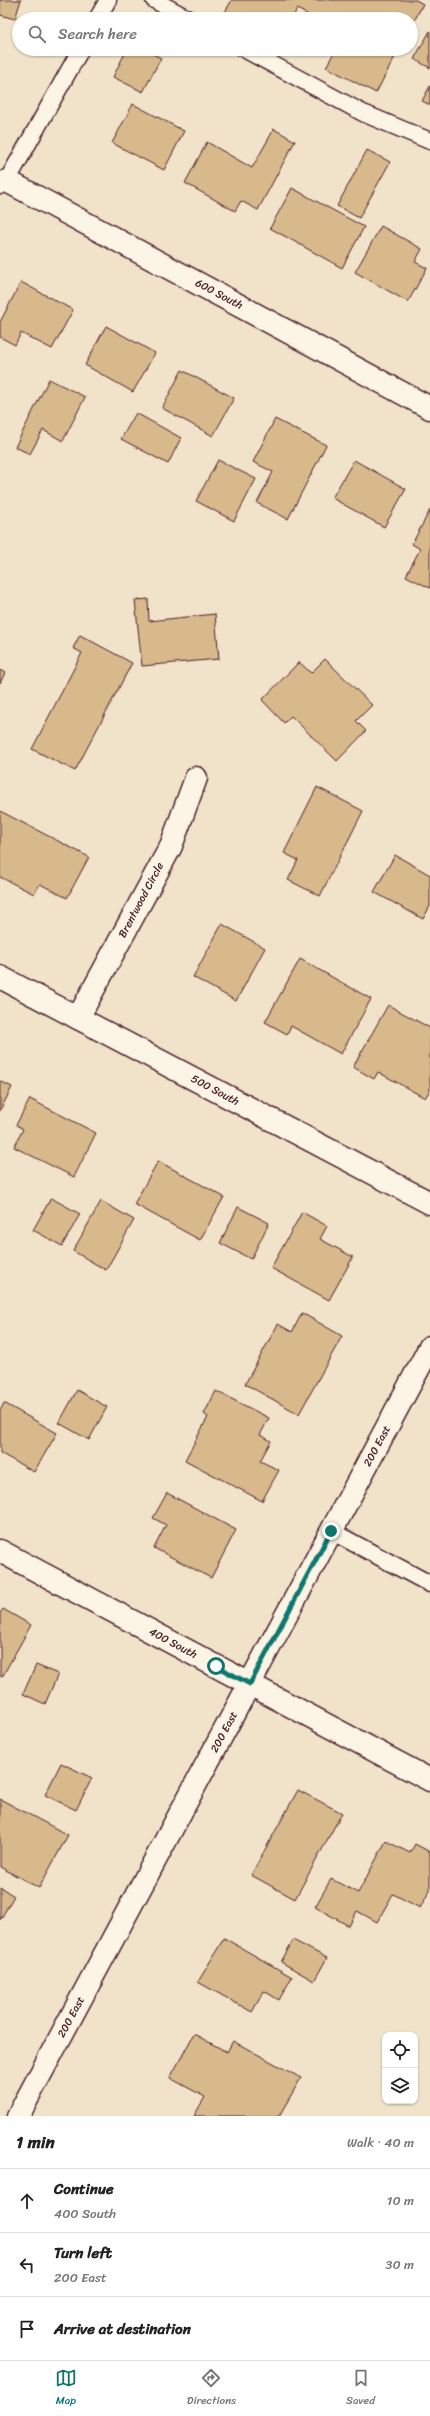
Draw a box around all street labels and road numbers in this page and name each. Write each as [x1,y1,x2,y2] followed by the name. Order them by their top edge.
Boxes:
[192,273,247,315] street label: 600 South
[113,858,169,941] street label: Brentwood Circle
[187,1069,243,1111] street label: 500 South
[358,1422,396,1470] street label: 200 East
[145,1622,201,1664] street label: 400 South
[205,1708,243,1756] street label: 200 East
[52,1993,90,2041] street label: 200 East

